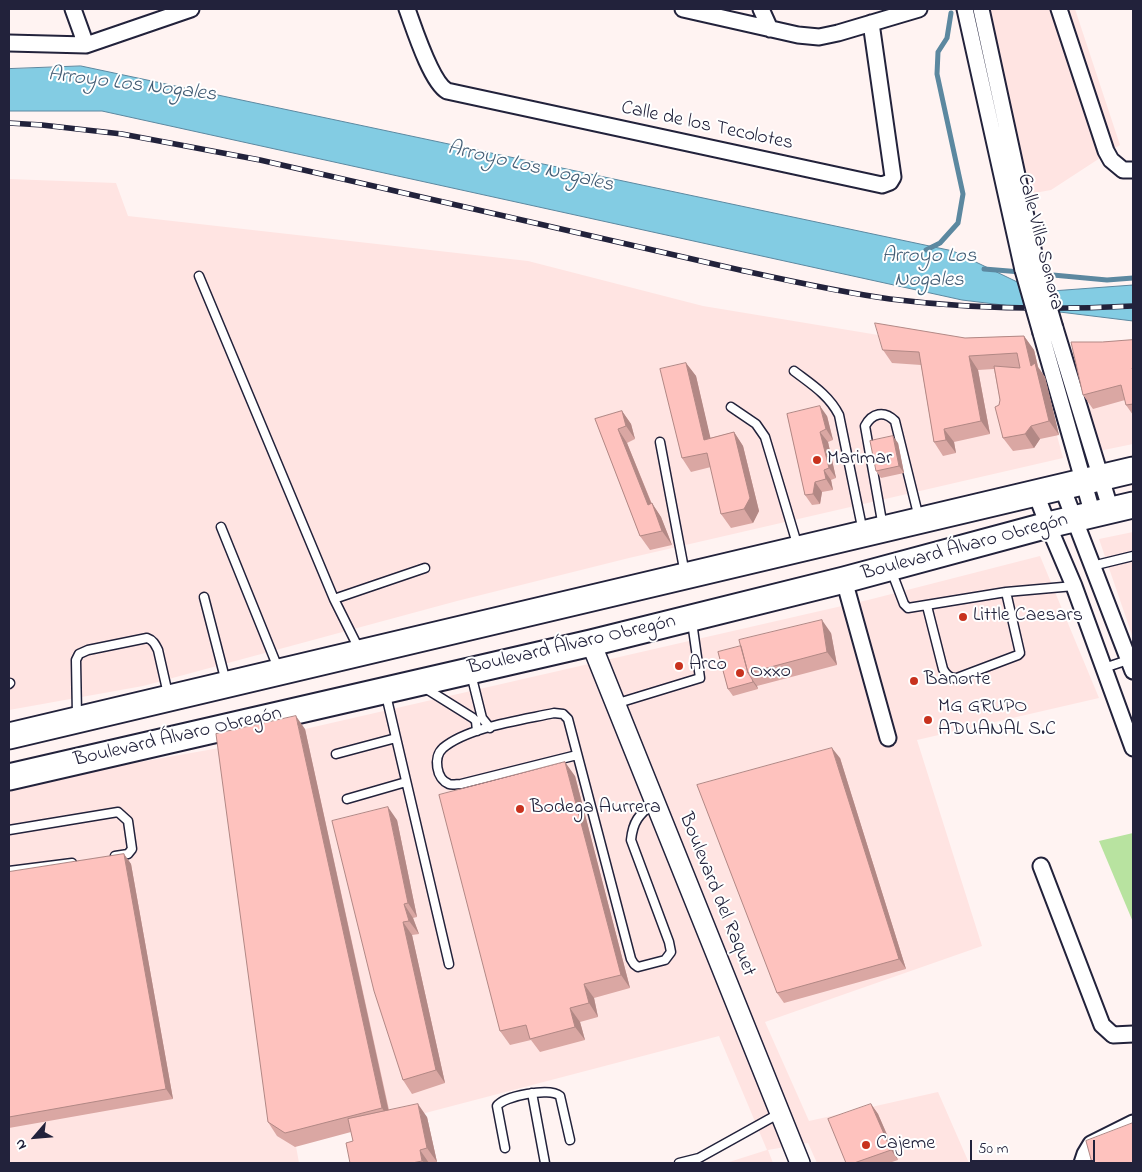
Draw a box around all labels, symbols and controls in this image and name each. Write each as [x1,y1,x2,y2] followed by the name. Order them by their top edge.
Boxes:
[46,63,218,109] water label: Arroyo Los Nogales
[619,97,795,157] street label: Calle de los Tecolotes
[445,137,615,199] water label: Arroyo Los Nogales
[1010,171,1068,313] street label: Calle Villa Sonora
[882,245,976,295] water label: Arroyo Los Nogales
[827,448,892,472] place label: Marimar
[811,454,823,466] marker: Marimar
[859,509,1071,587] street label: Boulevard Álvaro Obregón
[973,605,1083,629] place label: Little Caesars
[466,610,678,682] street label: Boulevard Álvaro Obregón
[957,611,969,623] marker: Little Caesars
[689,654,727,678] place label: Arco
[673,660,685,672] marker: Arco
[750,661,791,685] place label: Oxxo
[734,667,746,679] marker: Oxxo
[924,669,990,693] place label: Banorte
[908,675,920,687] marker: Banorte
[938,696,1056,743] place label: MG GRUPO ADUANAL S.C
[72,702,284,774] street label: Boulevard Álvaro Obregón
[922,714,934,726] marker: MG GRUPO ADUANAL S.C
[530,797,661,821] place label: Bodega Aurrera
[514,803,526,815] marker: Bodega Aurrera
[672,810,760,980] street label: Boulevard del Raquet
[10,1112,60,1162] north arrow
[972,1130,1097,1162] scale bar
[876,1133,935,1157] place label: Cajeme
[10,1135,33,1153] text: N
[978,1138,1008,1160] text: 50 m
[860,1139,872,1151] marker: Cajeme

